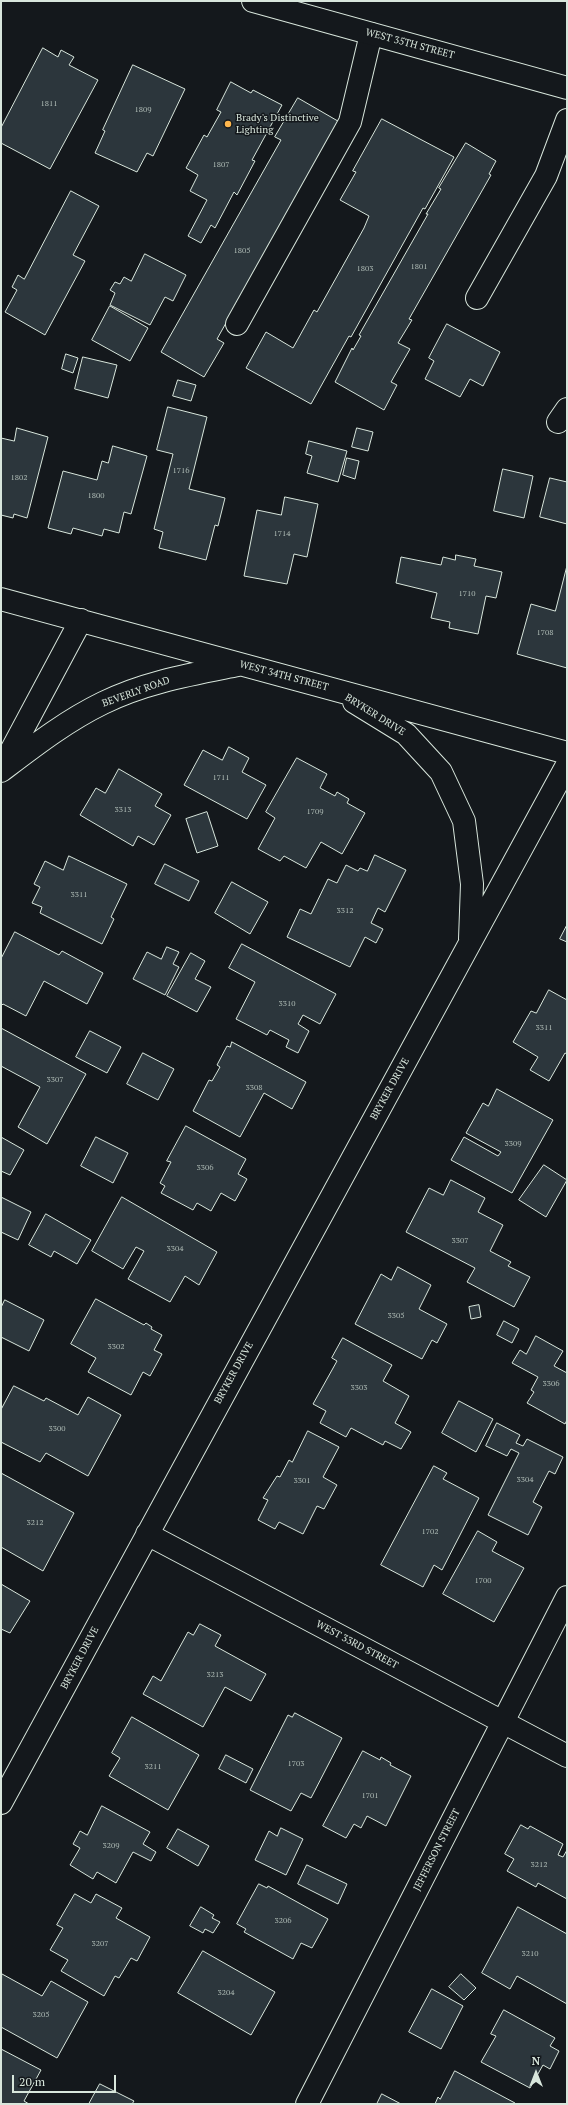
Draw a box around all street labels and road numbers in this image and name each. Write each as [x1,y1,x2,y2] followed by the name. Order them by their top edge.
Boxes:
[364,26,456,62] street label: WEST 35TH STREET
[238,658,330,694] street label: WEST 34TH STREET
[100,674,172,710] street label: BEVERLY ROAD
[343,692,407,738] street label: BRYKER DRIVE
[368,1056,412,1122] street label: BRYKER DRIVE
[212,1340,256,1406] street label: BRYKER DRIVE
[314,1618,400,1672] street label: WEST 33RD STREET
[58,1625,102,1691] street label: BRYKER DRIVE
[411,1807,463,1893] street label: JEFFERSON STREET

